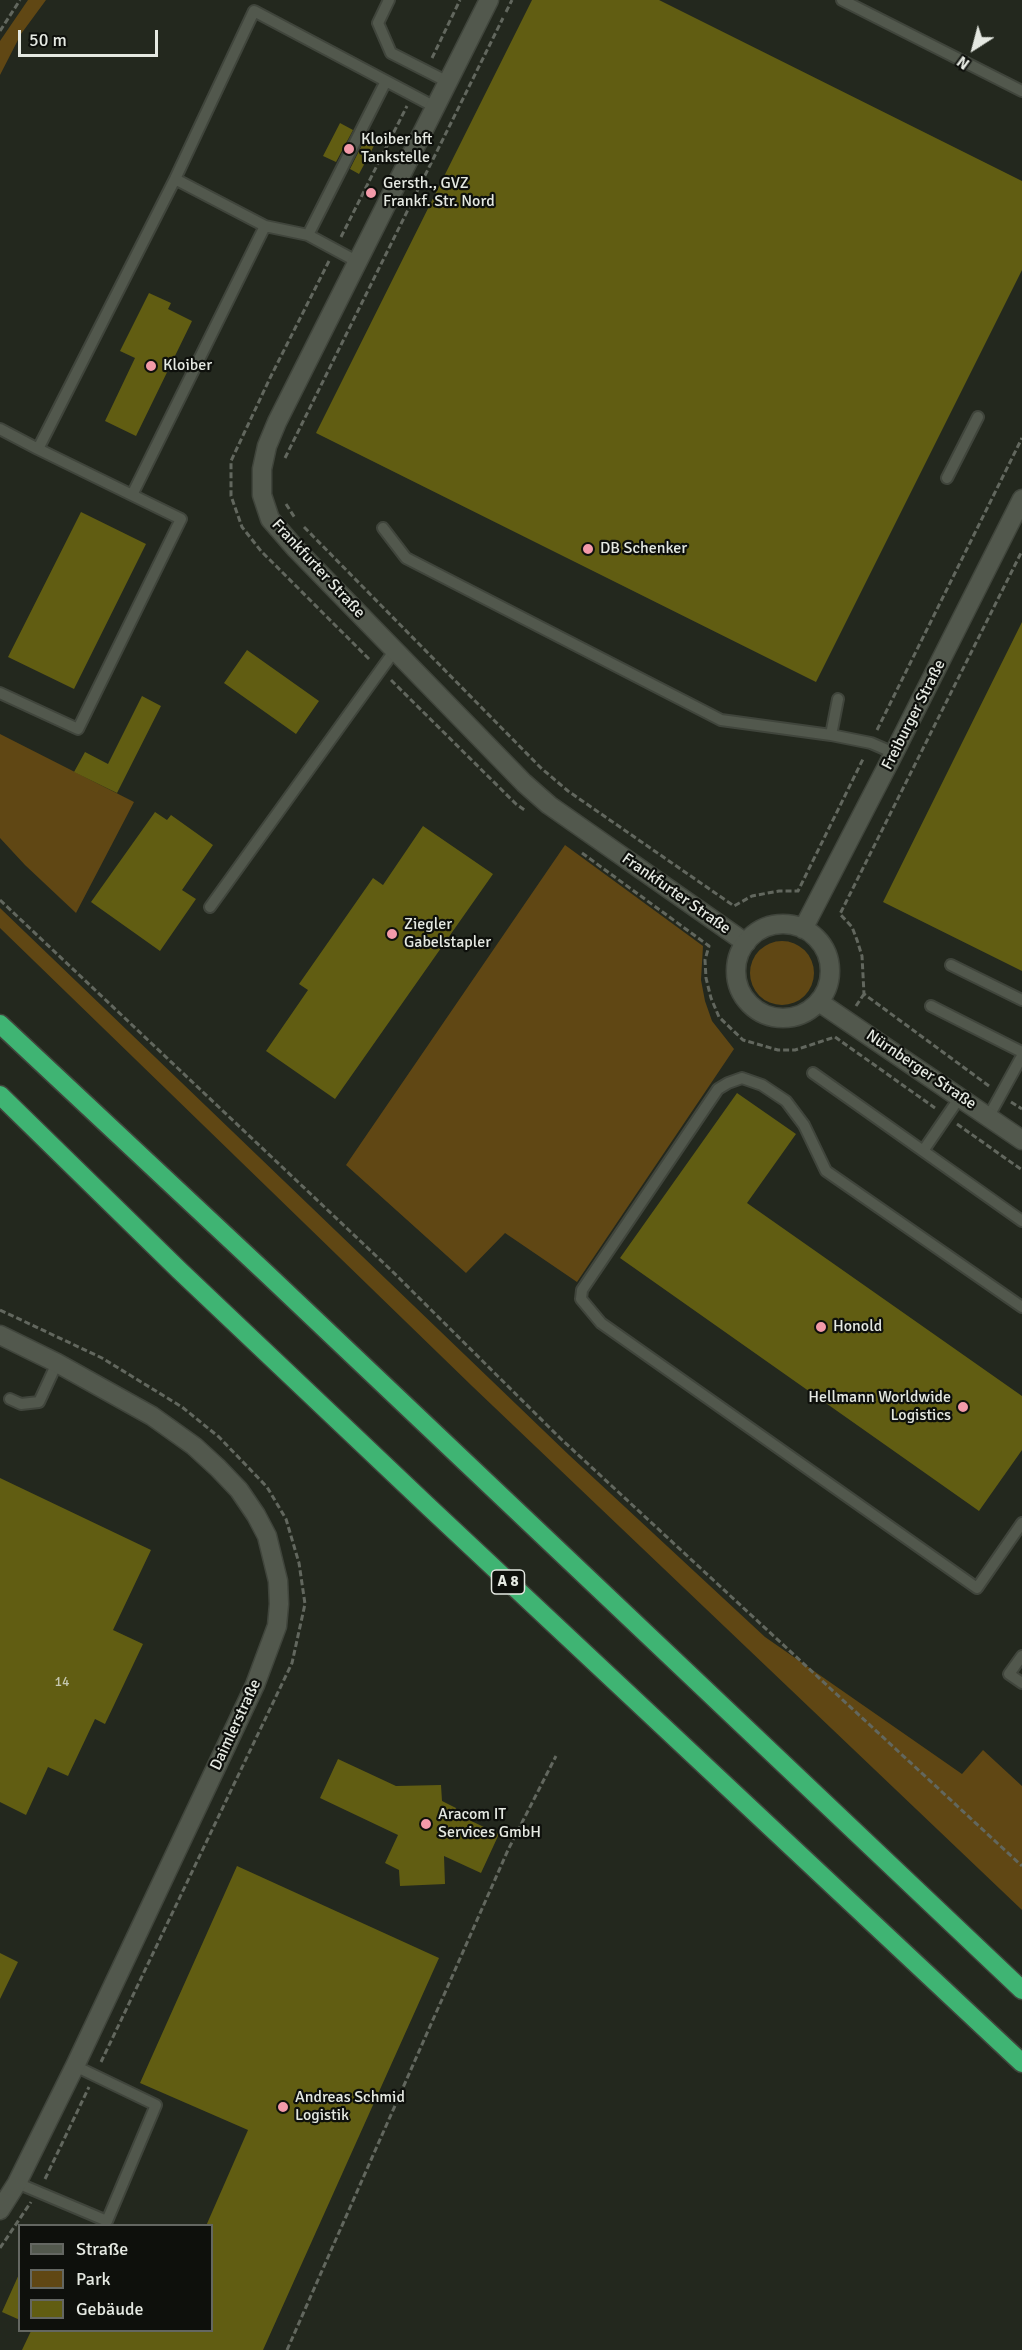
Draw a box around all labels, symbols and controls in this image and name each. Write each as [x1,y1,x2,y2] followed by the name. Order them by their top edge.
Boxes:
[21,18,160,56] scale bar
[944,18,1004,78] north arrow
[29,29,67,51] text: 50 m
[953,51,974,74] text: N
[361,130,432,168] place label: Kloiber bft Tankstelle
[342,142,356,156] marker: Kloiber bft Tankstelle
[383,174,495,212] place label: Gersth., GVZ Frankf. Str. Nord
[364,186,378,200] marker: Gersth., GVZ Frankf. Str. Nord
[163,356,212,376] place label: Kloiber
[144,359,158,373] marker: Kloiber
[267,516,369,622] street label: Frankfurter Straße
[600,539,687,559] place label: DB Schenker
[581,542,595,556] marker: DB Schenker
[878,657,950,773] street label: Freiburger Straße
[618,849,734,939] street label: Frankfurter Straße
[404,915,491,953] place label: Ziegler Gabelstapler
[385,927,399,941] marker: Ziegler Gabelstapler
[862,1026,980,1114] street label: Nürnberger Straße
[833,1317,882,1337] place label: Honold
[814,1320,828,1334] marker: Honold
[808,1388,951,1426] place label: Hellmann Worldwide Logistics
[956,1400,970,1414] marker: Hellmann Worldwide Logistics
[492,1570,524,1594] road number: A 8
[54,1674,70,1690] house number: 14
[207,1676,265,1774] street label: Daimlerstraße
[438,1805,541,1843] place label: Aracom IT Services GmbH
[419,1817,433,1831] marker: Aracom IT Services GmbH
[295,2088,405,2126] place label: Andreas Schmid Logistik
[276,2100,290,2114] marker: Andreas Schmid Logistik
[18,2224,213,2332] legend
[76,2238,128,2260] text: Straße
[76,2268,111,2290] text: Park
[76,2298,144,2320] text: Gebäude

